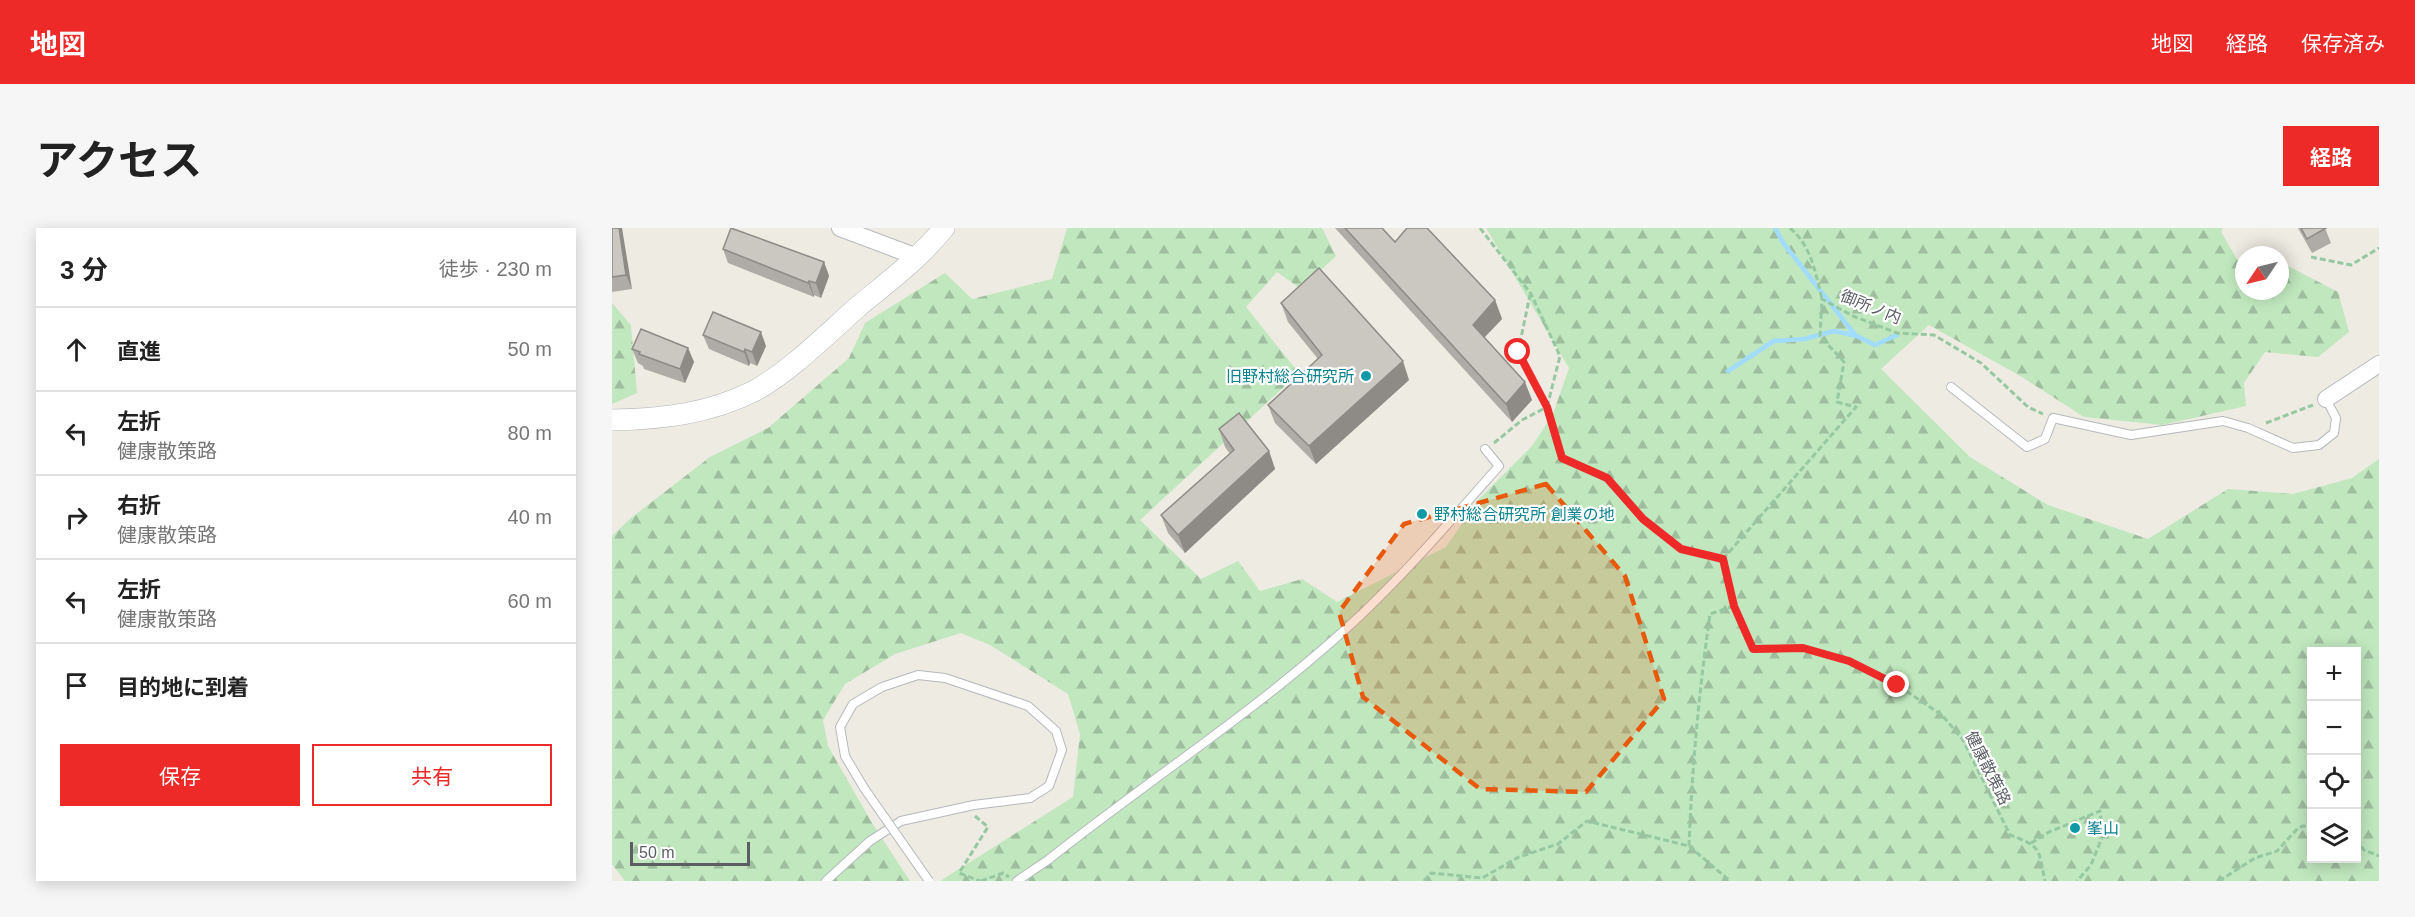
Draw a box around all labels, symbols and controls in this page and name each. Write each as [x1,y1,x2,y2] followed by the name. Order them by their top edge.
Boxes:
[30,29,86,60] text: 地図
[2151,32,2193,55] text: 地図
[2226,32,2268,55] text: 経路
[2301,32,2385,55] text: 保存済み
[2283,126,2379,186] button: 経路
[36,137,202,184] text: アクセス
[2235,246,2289,300] north arrow
[60,255,108,285] text: 3 分
[439,258,552,280] text: 徒歩 · 230 m
[1838,287,1904,327] street label: 御所ノ内
[60,333,93,366] icon: ahead
[508,338,552,360] text: 50 m
[1504,338,1530,364] route start
[117,339,161,364] text: 直進
[1226,368,1354,385] place label: 旧野村総合研究所
[1359,369,1373,383] marker: 旧野村総合研究所
[117,409,161,434] text: 左折
[60,417,93,450] icon: left
[508,422,552,444] text: 80 m
[117,440,217,462] text: 健康散策路
[117,493,161,518] text: 右折
[60,501,93,534] icon: right
[508,506,552,528] text: 40 m
[1434,506,1614,523] place label: 野村総合研究所 創業の地
[1415,507,1429,521] marker: 野村総合研究所 創業の地
[117,524,217,546] text: 健康散策路
[117,577,161,602] text: 左折
[60,585,93,618] icon: left
[508,590,552,612] text: 60 m
[117,608,217,630] text: 健康散策路
[2307,647,2361,863] map controls
[2307,647,2361,701] button: +
[60,669,93,702] icon: arrive
[1883,671,1909,697] route end
[117,675,249,700] text: 目的地に到着
[2307,701,2361,755] button: −
[1962,728,2014,808] street label: 健康散策路
[60,744,300,806] button: 保存
[312,744,552,806] button: 共有
[2307,755,2361,809] button: locate
[2307,809,2361,863] button: layers
[2087,820,2119,837] place label: 峯山
[2068,821,2082,835] marker: 峯山
[630,839,750,866] scale bar
[639,844,675,861] text: 50 m

